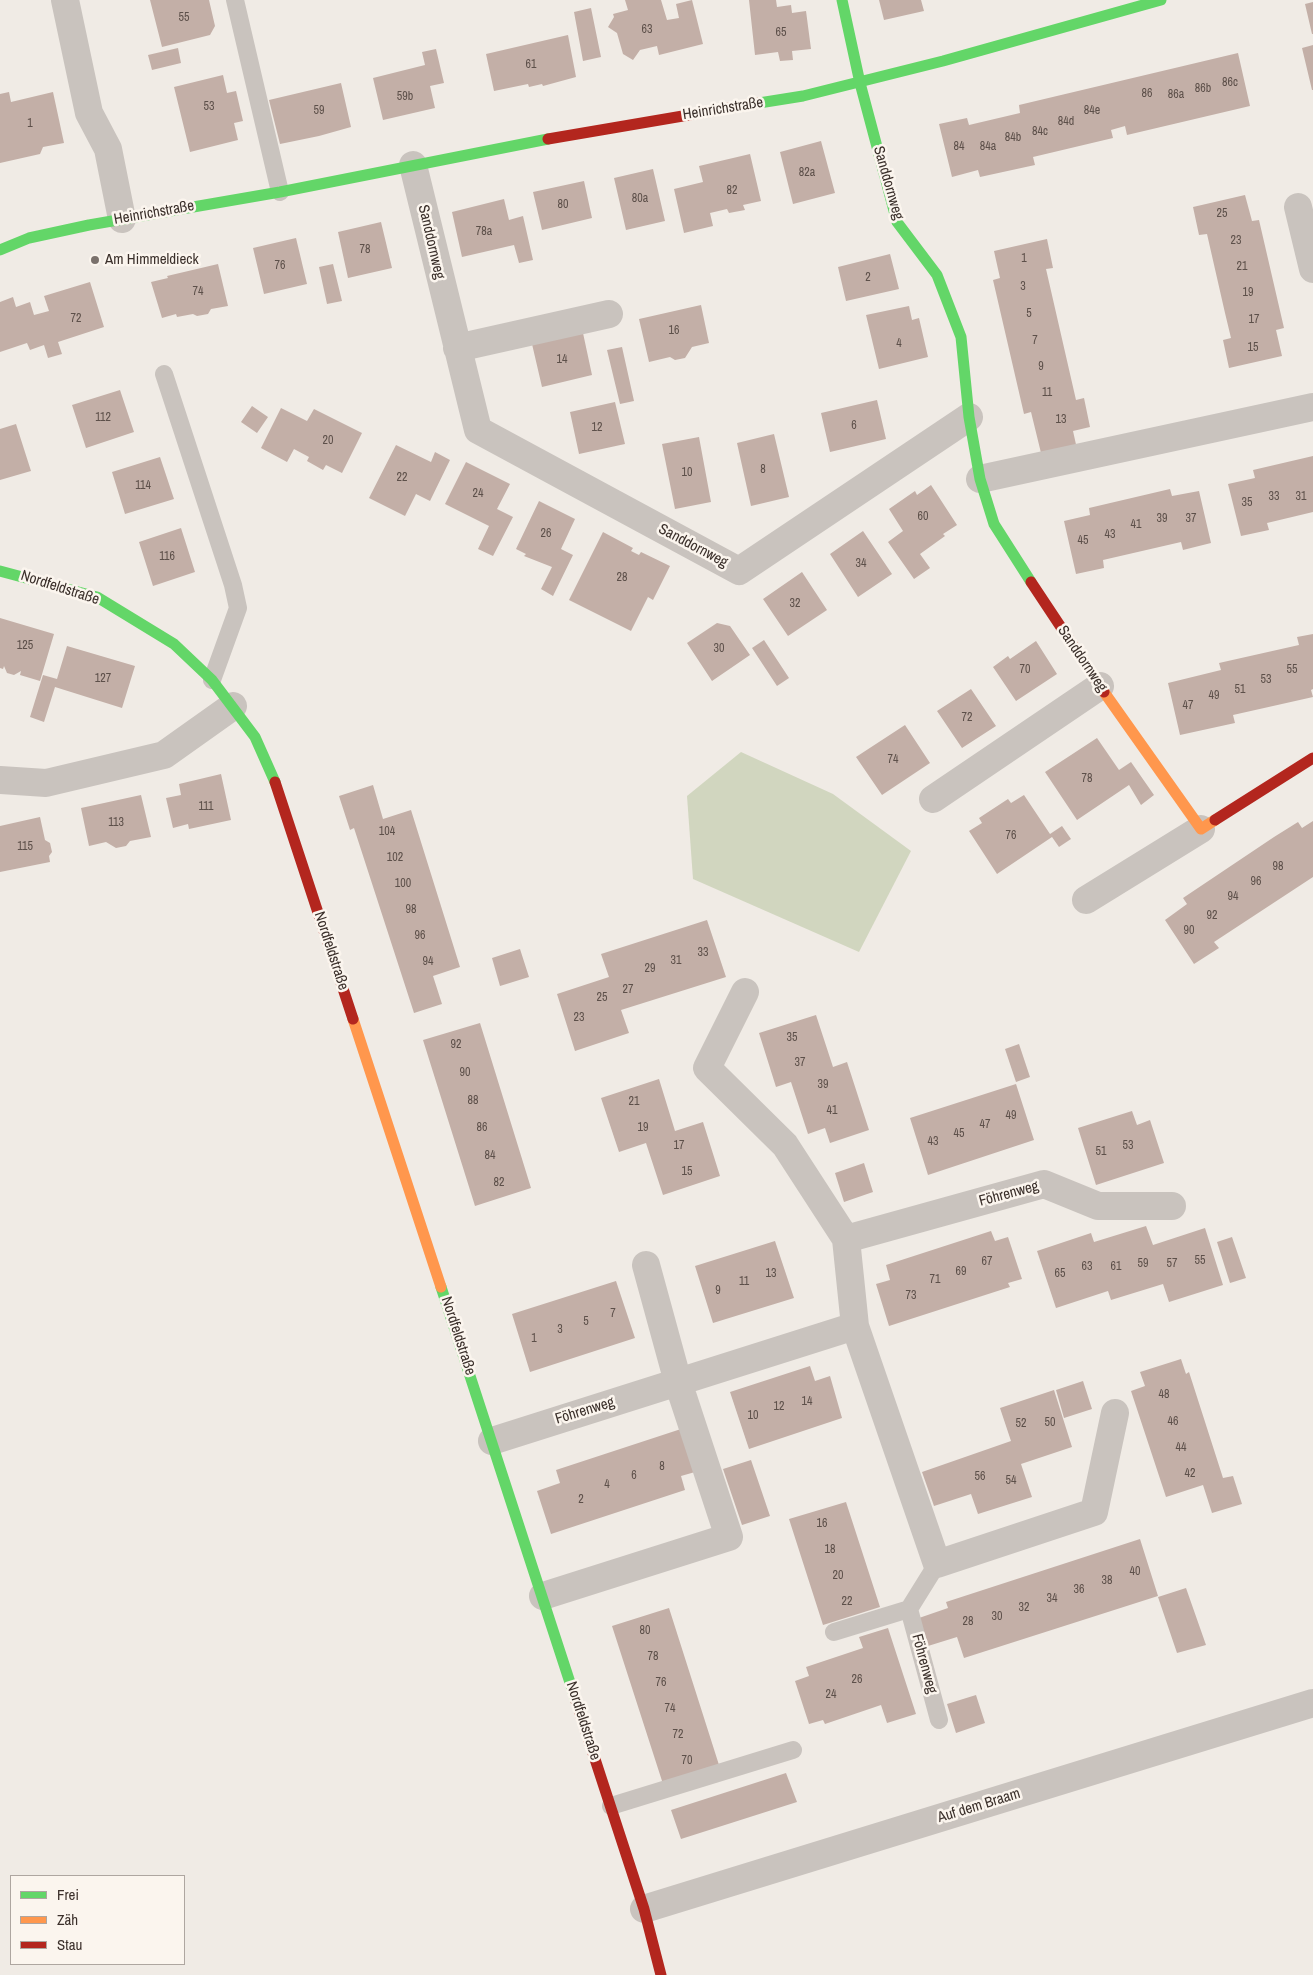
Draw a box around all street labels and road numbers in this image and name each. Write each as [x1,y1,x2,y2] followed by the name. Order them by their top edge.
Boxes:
[681,94,765,124] street label: Heinrichstraße
[869,144,907,222] street label: Sanddornweg
[112,197,196,229] street label: Heinrichstraße
[414,203,448,281] street label: Sanddornweg
[655,520,731,572] street label: Sanddornweg
[19,567,101,609] street label: Nordfeldstraße
[1053,623,1111,695] street label: Sanddornweg
[310,910,352,992] street label: Nordfeldstraße
[977,1177,1041,1211] street label: Föhrenweg
[437,1295,479,1377] street label: Nordfeldstraße
[553,1393,617,1429] street label: Föhrenweg
[907,1632,941,1696] street label: Föhrenweg
[562,1680,604,1762] street label: Nordfeldstraße
[936,1785,1022,1827] street label: Auf dem Braam

